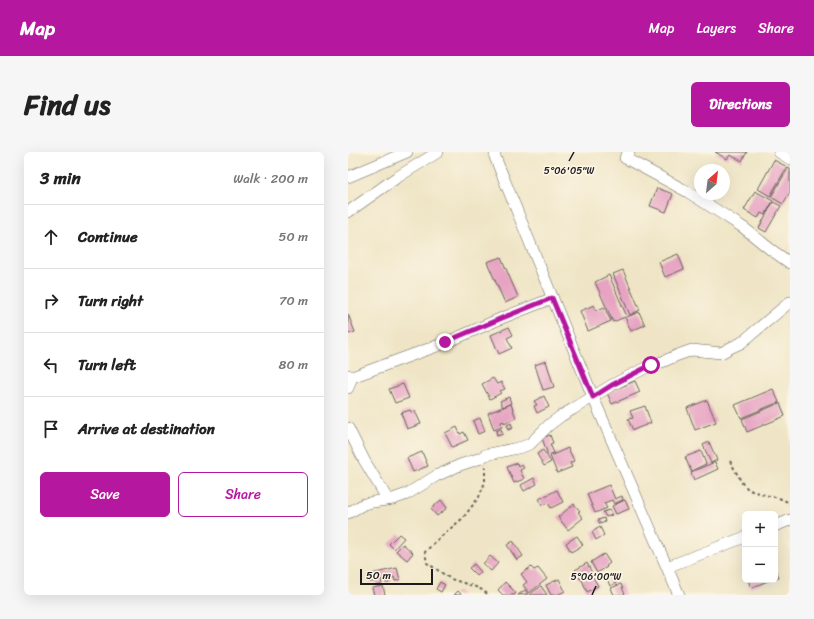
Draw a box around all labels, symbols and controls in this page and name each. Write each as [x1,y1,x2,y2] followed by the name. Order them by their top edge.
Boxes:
[20,12,55,45] text: Map
[649,16,674,41] text: Map
[696,16,736,41] text: Layers
[758,16,794,41] text: Share
[24,80,111,129] text: Find us
[691,82,790,127] button: Directions
[544,162,594,180] text: 5°06'05"W
[40,163,81,193] text: 3 min
[694,164,730,200] north arrow
[233,167,308,190] text: Walk · 200 m
[78,224,138,250] text: Continue
[278,225,308,248] text: 50 m
[40,226,62,248] icon: ahead
[78,288,143,314] text: Turn right
[279,289,308,312] text: 70 m
[40,290,62,312] icon: right
[436,333,454,351] route end
[78,352,136,378] text: Turn left
[279,353,308,376] text: 80 m
[40,354,62,376] icon: left
[642,356,660,374] route start
[78,416,215,442] text: Arrive at destination
[40,418,62,440] icon: arrive
[40,472,170,517] button: Save
[178,472,308,517] button: Share
[742,511,778,583] map controls
[742,511,778,547] button: +
[742,547,778,583] button: −
[366,566,391,585] text: 50 m
[360,567,433,586] scale bar
[571,568,622,586] text: 5°06'00"W

